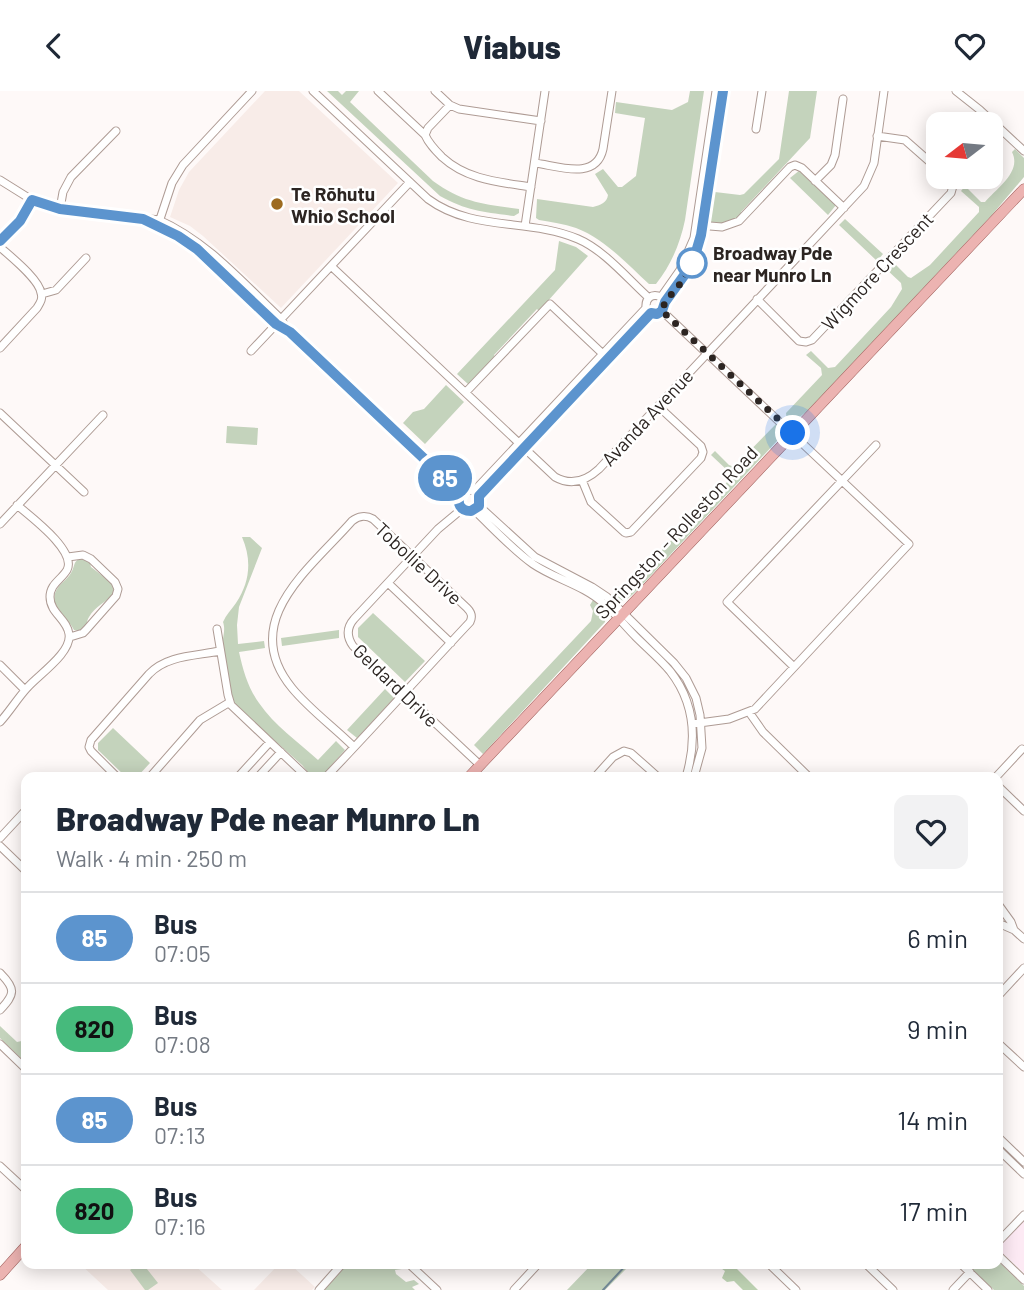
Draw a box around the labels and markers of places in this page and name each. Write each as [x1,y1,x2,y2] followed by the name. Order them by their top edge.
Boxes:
[291,182,395,227] place label: Te Rōhutu Whio School
[269,196,285,212] marker: Te Rōhutu Whio School
[713,241,833,286] place label: Broadway Pde near Munro Ln
[677,248,707,278] marker: Broadway Pde near Munro Ln

